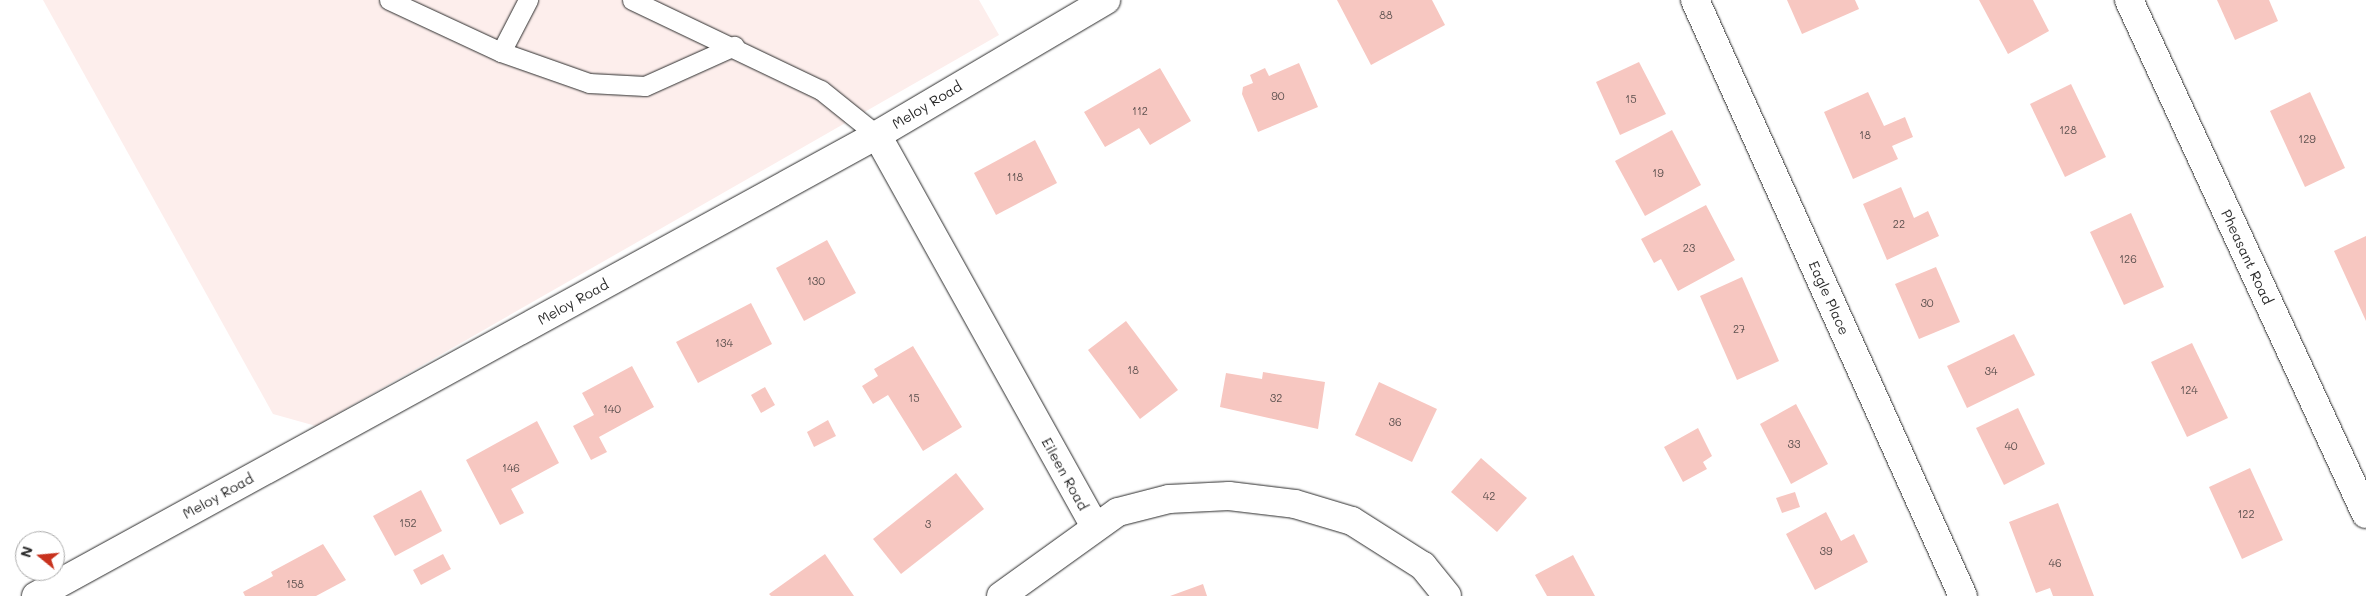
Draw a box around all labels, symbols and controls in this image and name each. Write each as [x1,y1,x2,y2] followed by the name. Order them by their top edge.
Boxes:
[1379,8,1393,22] house number: 88
[889,78,965,132] street label: Meloy Road
[1271,89,1285,103] house number: 90
[1625,92,1637,106] house number: 15
[1132,104,1148,118] house number: 112
[2059,123,2077,137] house number: 128
[1859,128,1871,142] house number: 18
[2298,132,2316,146] house number: 129
[1652,166,1664,180] house number: 19
[1007,170,1023,184] house number: 118
[2218,207,2276,307] street label: Pheasant Road
[1893,217,1905,231] house number: 22
[1683,241,1695,255] house number: 23
[2119,252,2137,266] house number: 126
[1805,258,1853,338] street label: Eagle Place
[807,274,825,288] house number: 130
[535,276,611,328] street label: Meloy Road
[1920,296,1934,310] house number: 30
[1733,322,1745,336] house number: 27
[715,336,733,350] house number: 134
[1127,363,1139,377] house number: 18
[1985,364,1997,378] house number: 34
[2180,383,2198,397] house number: 124
[908,391,920,405] house number: 15
[1270,391,1282,405] house number: 32
[603,402,621,416] house number: 140
[1388,415,1402,429] house number: 36
[1038,435,1092,513] street label: Eileen Road
[1788,437,1800,451] house number: 33
[2004,439,2018,453] house number: 40
[502,461,520,475] house number: 146
[180,470,256,522] street label: Meloy Road
[1483,489,1495,503] house number: 42
[2237,507,2255,521] house number: 122
[399,516,417,530] house number: 152
[925,517,931,531] house number: 3
[15,531,65,581] north arrow
[15,544,37,560] text: N
[1820,544,1832,558] house number: 39
[2048,556,2062,570] house number: 46
[286,577,304,591] house number: 158

